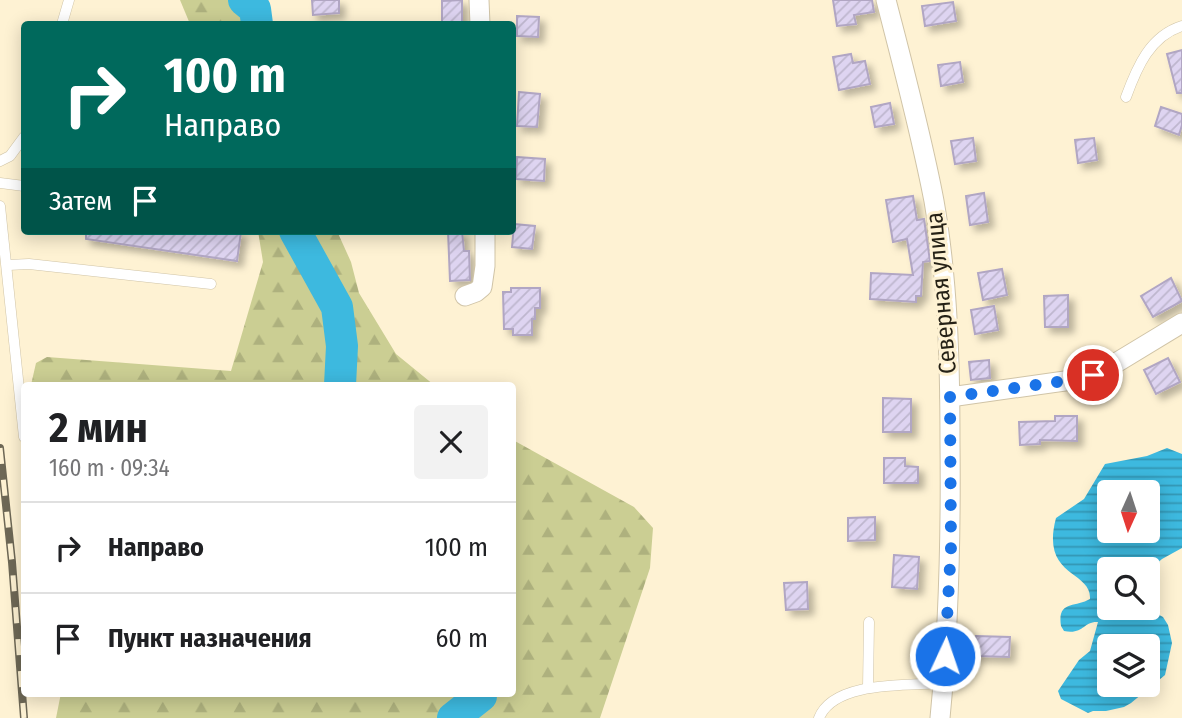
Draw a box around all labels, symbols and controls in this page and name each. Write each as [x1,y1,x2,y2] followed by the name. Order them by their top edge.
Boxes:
[164,46,286,105] text: 100 m
[49,49,140,140] icon: right
[164,106,281,144] text: Направо
[126,182,164,220] icon: arrive
[49,186,112,217] text: Затем
[920,211,962,375] street label: Северная улица
[1063,345,1123,405] pin
[1074,356,1112,394] icon: arrive
[49,403,148,453] text: 2 мин
[414,405,488,479] button: close
[49,454,170,482] text: 160 m · 09:34
[1097,480,1160,542] north arrow
[1097,480,1160,697] map controls
[49,529,87,567] icon: right
[108,532,204,563] text: Направо
[425,532,488,563] text: 100 m
[1097,557,1160,620] button: search
[908,619,982,693] position arrow
[49,620,87,658] icon: arrive
[108,623,312,654] text: Пункт назначения
[435,623,488,654] text: 60 m
[1097,634,1160,697] button: layers

